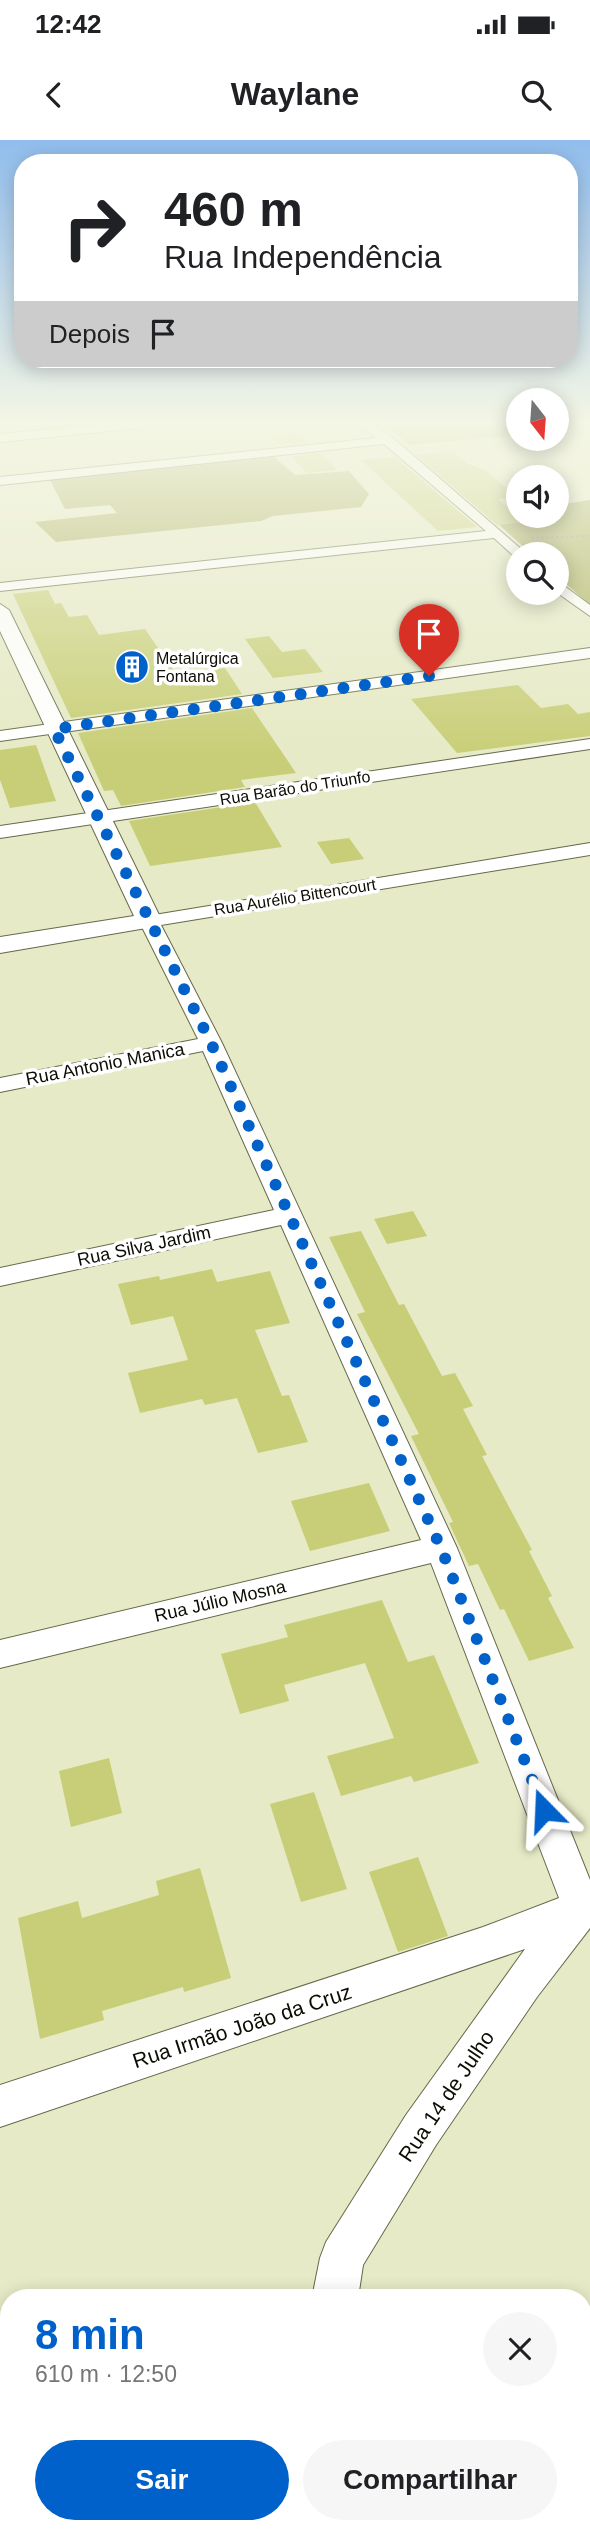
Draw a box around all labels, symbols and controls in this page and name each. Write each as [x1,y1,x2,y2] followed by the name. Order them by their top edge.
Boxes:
[35,9,102,39] text: 12:42
[35,76,73,114] icon: back
[231,76,359,112] text: Waylane
[517,76,555,114] icon: search
[49,182,140,273] icon: right
[164,182,303,236] text: 460 m
[164,239,442,275] text: Rua Independência
[144,315,182,353] icon: arrive
[49,319,130,349] text: Depois
[506,388,569,452] north arrow
[506,388,569,605] map controls
[506,465,569,528] button: sound
[506,542,569,605] button: search
[399,604,459,676] pin
[410,615,448,653] icon: arrive
[113,648,151,686] building icon: Metalúrgica Fontana
[156,650,239,685] place label: Metalúrgica Fontana
[219,768,372,808] street label: Rua Barão do Triunfo
[213,876,378,918] street label: Rua Aurélio Bittencourt
[24,1039,187,1089] street label: Rua Antonio Manica
[75,1222,213,1270] street label: Rua Silva Jardim
[152,1576,289,1626] street label: Rua Júlio Mosna
[507,1773,581,1847] position arrow
[130,1980,354,2072] street label: Rua Irmão João da Cruz
[394,2026,498,2166] street label: Rua 14 de Julho
[35,2311,145,2358] text: 8 min
[483,2312,557,2386] button: close
[35,2361,177,2387] text: 610 m · 12:50
[35,2440,289,2520] button: Sair
[303,2440,557,2520] button: Compartilhar

